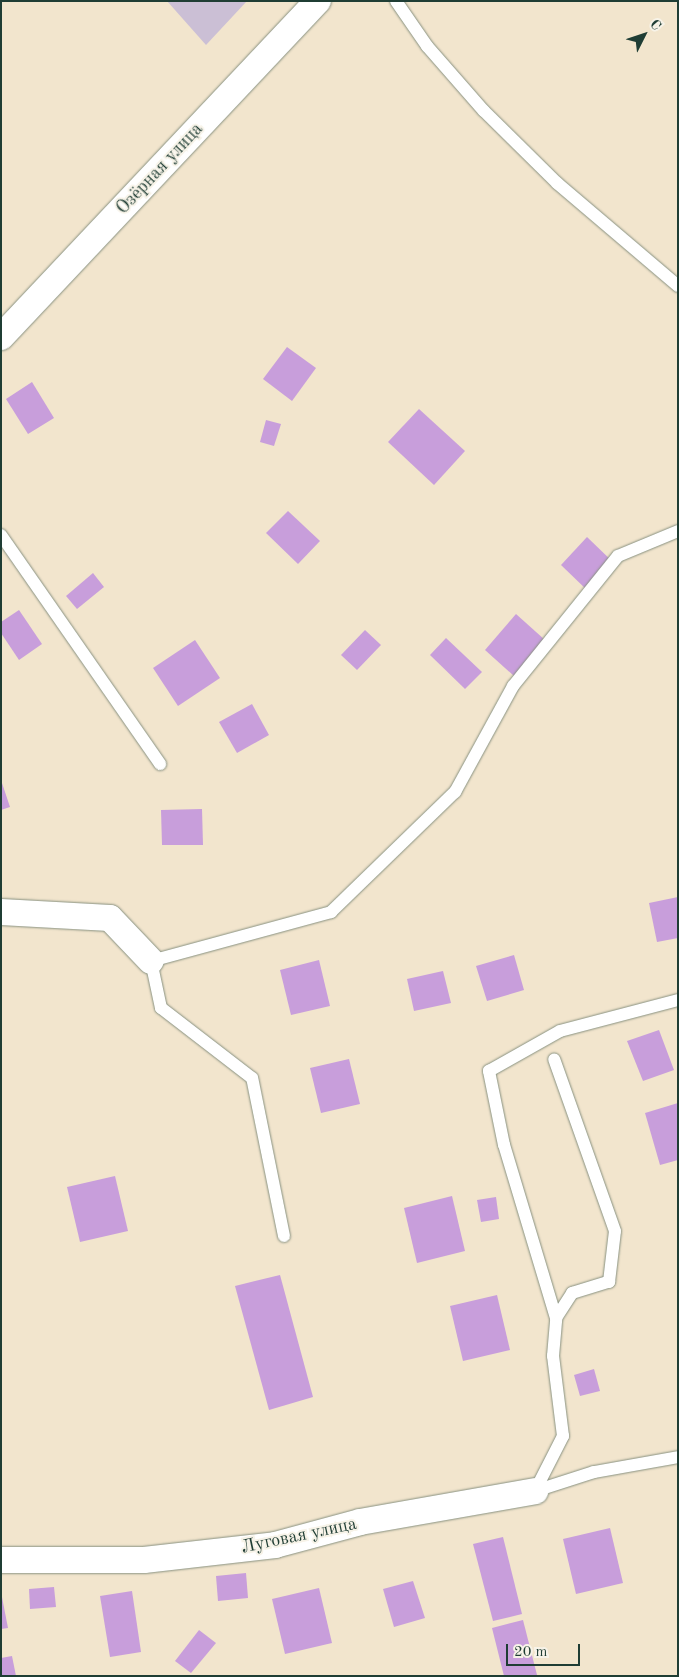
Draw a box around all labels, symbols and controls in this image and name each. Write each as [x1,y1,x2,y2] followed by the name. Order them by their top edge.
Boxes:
[619,10,669,60] north arrow
[647,17,664,33] text: С
[112,119,208,219] street label: Озёрная улица
[239,1513,359,1559] street label: Луговая улица
[509,1634,583,1666] scale bar
[514,1645,548,1660] text: 20 m

